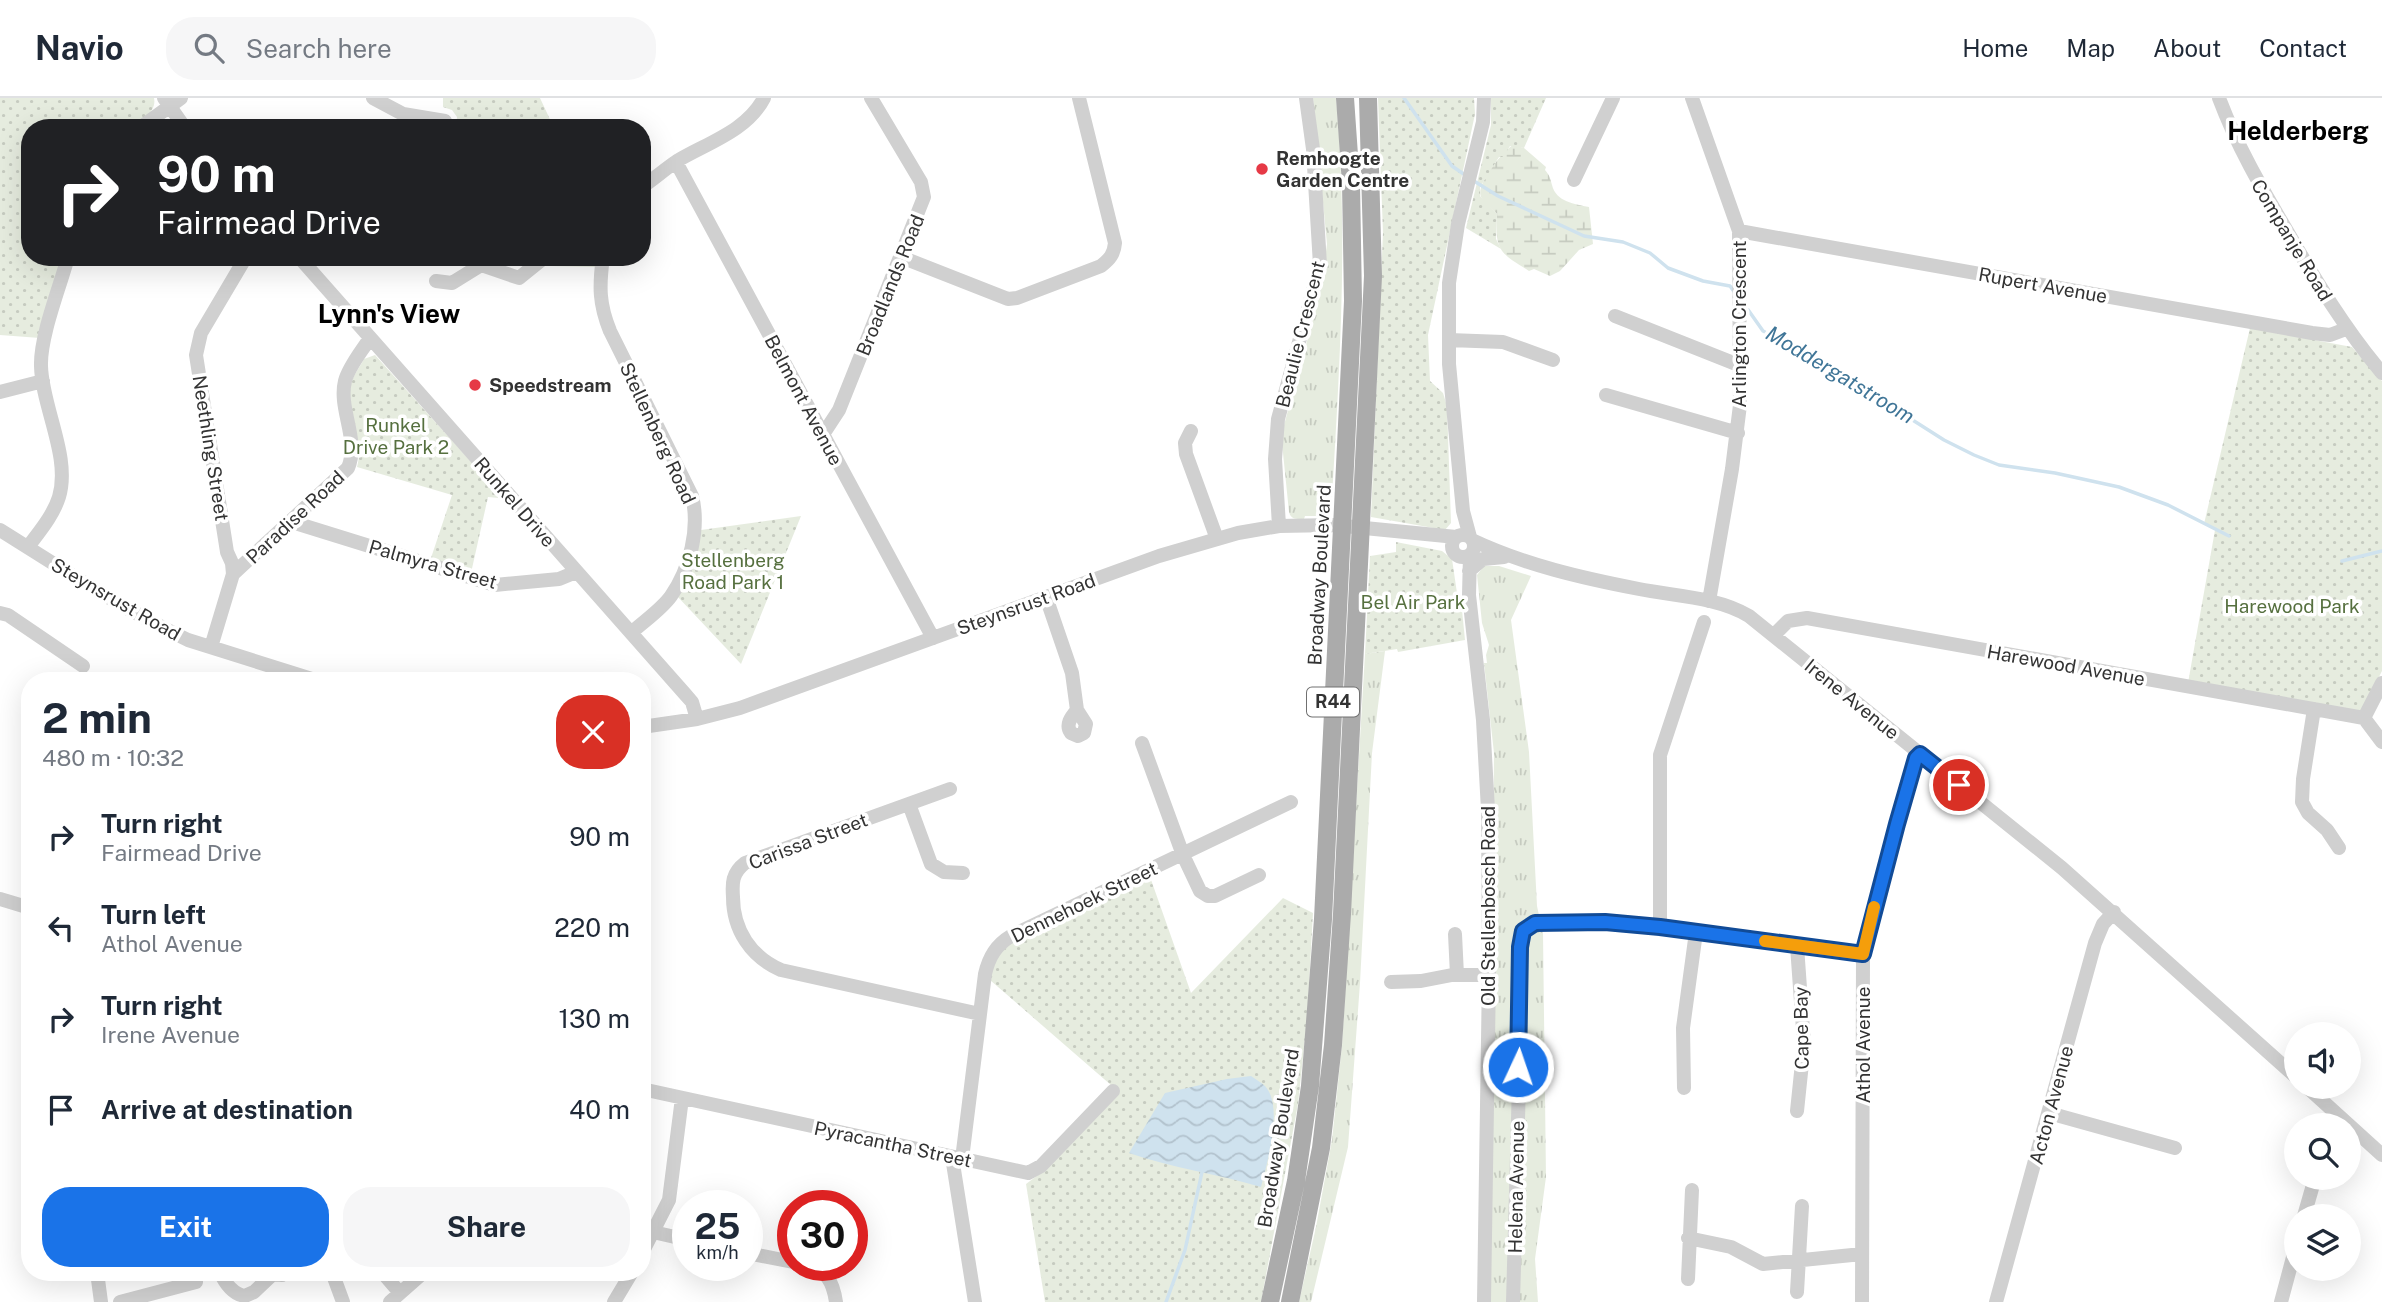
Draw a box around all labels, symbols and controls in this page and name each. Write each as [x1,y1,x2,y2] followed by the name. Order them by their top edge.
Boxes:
[166,17,656,80] search box
[35,29,124,67] text: Navio
[190,29,228,67] icon: search
[246,33,392,64] text: Search here
[1962,34,2028,62] text: Home
[2066,34,2115,62] text: Map
[2153,34,2221,62] text: About
[2259,34,2347,62] text: Contact
[2227,115,2369,146] district label: Helderberg
[157,145,276,203] text: 90 m
[42,147,133,238] icon: right
[1276,147,1409,191] place label: Remhoogte Garden Centre
[1254,161,1270,177] marker: Remhoogte Garden Centre
[2247,175,2337,305] street label: Companje Road
[157,204,381,241] text: Fairmead Drive
[852,211,928,359] street label: Broadlands Road
[1728,240,1750,408] street label: Arlington Crescent
[1271,258,1329,410] street label: Beaulie Crescent
[1977,263,2109,307] street label: Rupert Avenue
[318,298,461,329] district label: Lynn's View
[1761,320,1919,429] water label: Moddergatstroom
[760,331,848,469] street label: Belmont Avenue
[616,359,700,507] street label: Stellenberg Road
[189,374,233,522] street label: Neethling Street
[489,374,612,396] place label: Speedstream
[467,377,483,393] marker: Speedstream
[343,414,449,458] park label: Runkel Drive Park 2
[470,453,560,551] street label: Runkel Drive
[241,466,349,568] street label: Paradise Road
[1303,484,1335,666] street label: Broadway Boulevard
[366,535,500,593] street label: Palmyra Street
[681,549,785,593] park label: Stellenberg Road Park 1
[47,553,185,645] street label: Steynsrust Road
[954,569,1098,639] street label: Steynsrust Road
[1361,591,1466,613] park label: Bel Air Park
[2224,595,2360,617] park label: Harewood Park
[1985,640,2147,690] street label: Harewood Avenue
[1800,654,1904,744] street label: Irene Avenue
[1307,688,1359,716] road number: R44
[42,693,152,742] text: 2 min
[556,695,630,769] button: close
[42,744,184,771] text: 480 m · 10:32
[1929,755,1989,815] pin
[1940,766,1978,804] icon: arrive
[1477,806,1499,1006] street label: Old Stellenbosch Road
[101,808,223,839] text: Turn right
[745,808,871,874] street label: Carissa Street
[42,818,80,856] icon: right
[569,821,630,852] text: 90 m
[101,839,262,866] text: Fairmead Drive
[1007,857,1161,947] street label: Dennehoek Street
[101,899,206,930] text: Turn left
[42,909,80,947] icon: left
[554,912,630,943] text: 220 m
[101,930,243,957] text: Athol Avenue
[1789,986,1813,1070] street label: Cape Bay
[1852,986,1874,1104] street label: Athol Avenue
[101,990,223,1021] text: Turn right
[42,1000,80,1038] icon: right
[558,1003,630,1034] text: 130 m
[101,1021,240,1048] text: Irene Avenue
[2284,1022,2361,1281] map controls
[2284,1022,2361,1099] button: sound
[1481,1030,1555,1104] position arrow
[2025,1043,2077,1167] street label: Acton Avenue
[1253,1047,1303,1229] street label: Broadway Boulevard
[42,1091,80,1129] icon: arrive
[101,1094,353,1125] text: Arrive at destination
[569,1094,630,1125] text: 40 m
[2284,1113,2361,1190] button: search
[812,1117,974,1171] street label: Pyracantha Street
[1504,1121,1528,1253] street label: Helena Avenue
[42,1187,329,1267] button: Exit
[343,1187,630,1267] button: Share
[777,1190,868,1281] speed limit sign: 30
[2284,1204,2361,1281] button: layers
[695,1206,740,1247] text: 25
[696,1242,739,1263] text: km/h

